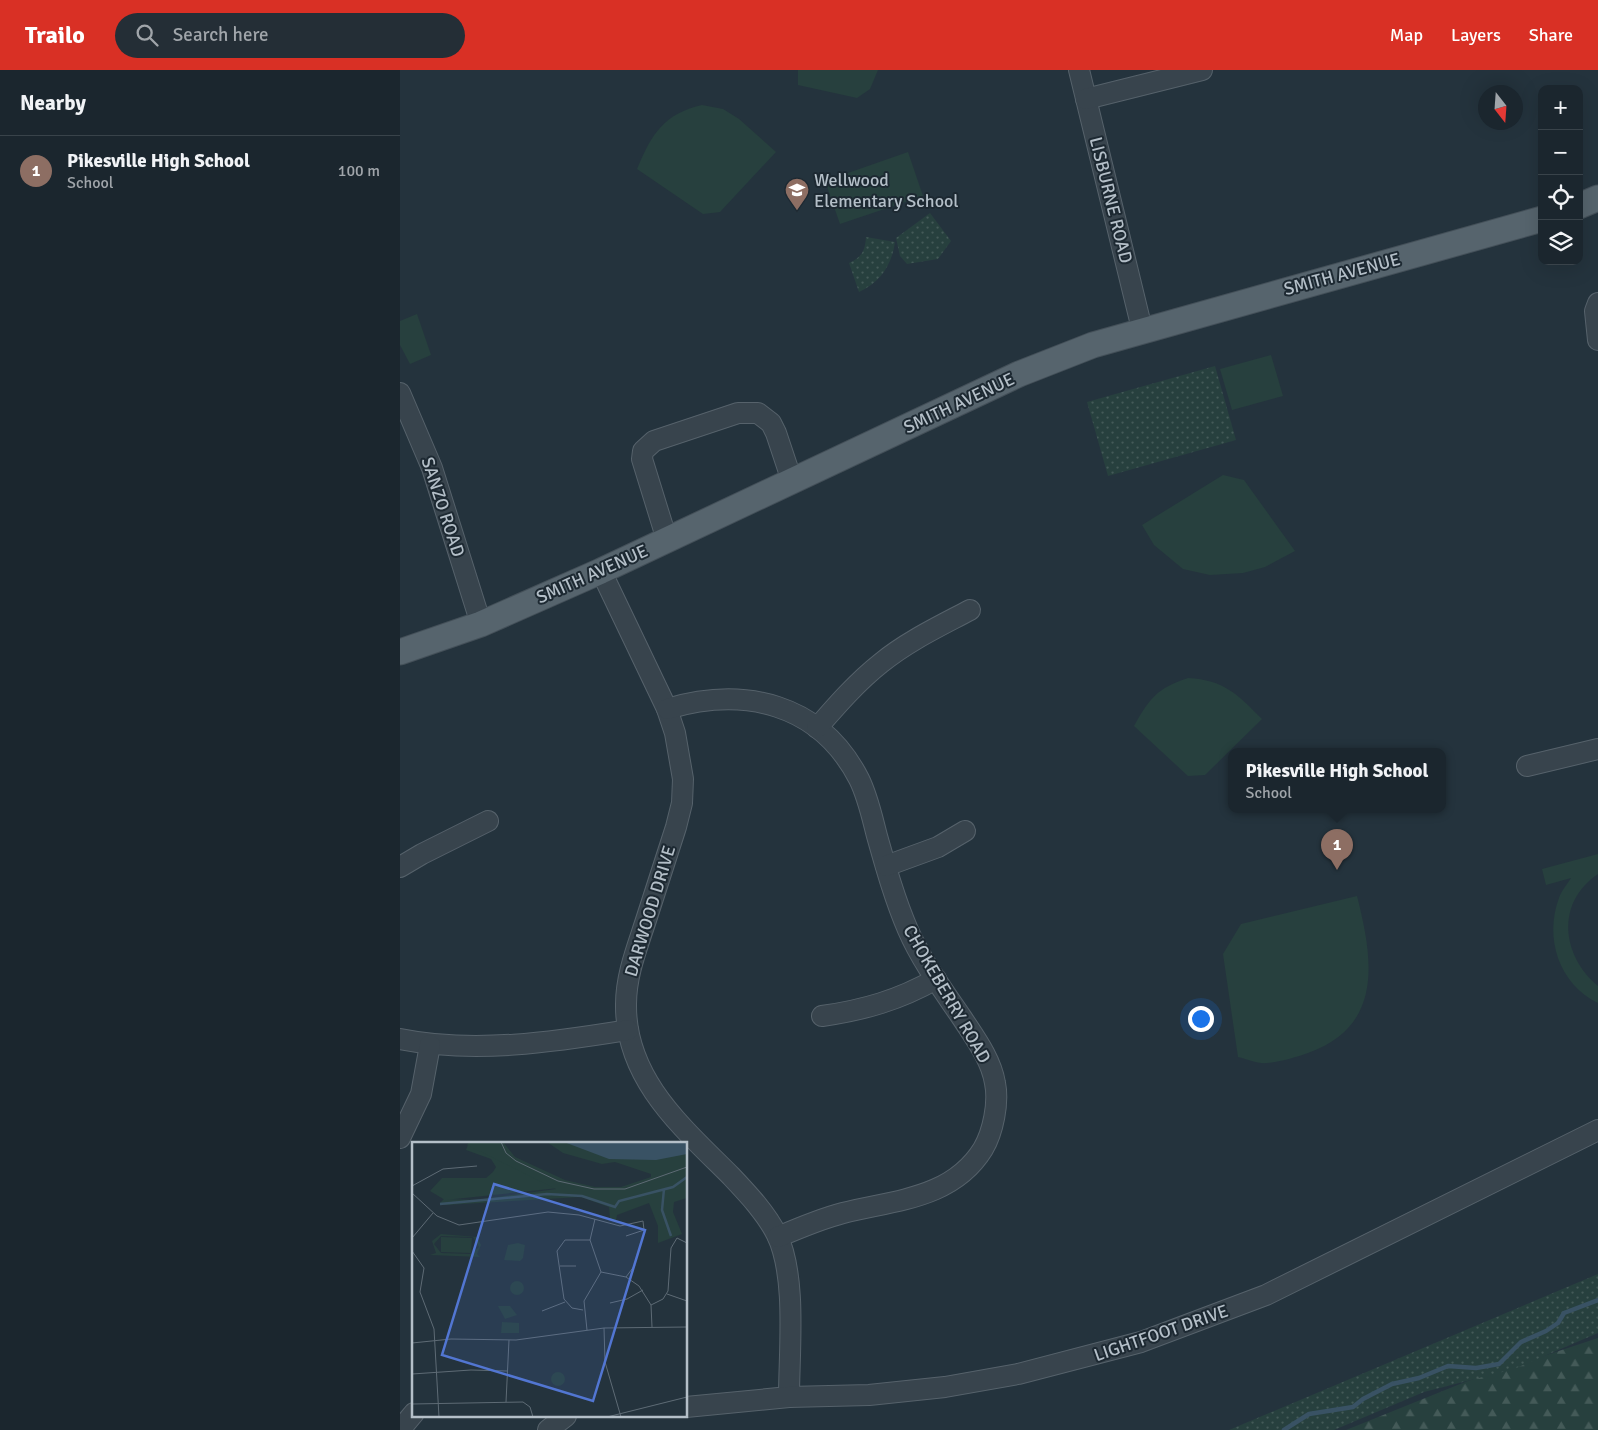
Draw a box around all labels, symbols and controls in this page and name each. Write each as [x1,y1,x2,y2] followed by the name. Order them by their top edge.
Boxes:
[115,13,465,58] search box
[25,20,85,50] text: Trailo
[133,21,161,49] icon: search
[173,23,269,47] text: Search here
[1390,24,1423,46] text: Map
[1451,24,1501,46] text: Layers
[1529,24,1573,46] text: Share
[1478,85,1523,130] north arrow
[1538,85,1583,265] map controls
[1538,85,1583,130] button: +
[20,90,86,116] text: Nearby
[1538,130,1583,175] button: −
[1085,135,1137,265] street label: LISBURNE ROAD
[67,149,250,173] text: Pikesville High School
[32,161,40,181] text: 1
[338,161,380,181] text: 100 m
[814,169,959,212] place label: Wellwood Elementary School
[67,173,113,193] text: School
[1538,175,1583,220] button: locate
[784,177,810,211] school or university icon: Wellwood Elementary School
[1538,220,1583,265] button: layers
[1281,248,1403,300] street label: SMITH AVENUE
[900,368,1018,438] street label: SMITH AVENUE
[417,454,469,560] street label: SANZO ROAD
[533,540,651,608] street label: SMITH AVENUE
[1228,748,1446,813] popup
[1246,759,1428,783] text: Pikesville High School
[1246,783,1292,803] text: School
[1321,829,1353,870] pin: 1
[620,843,680,979] street label: DARWOOD DRIVE
[899,921,995,1067] street label: CHOKEBERRY ROAD
[1188,1006,1214,1032] your location
[412,1142,688,1418] inset map
[1091,1300,1231,1366] street label: LIGHTFOOT DRIVE

